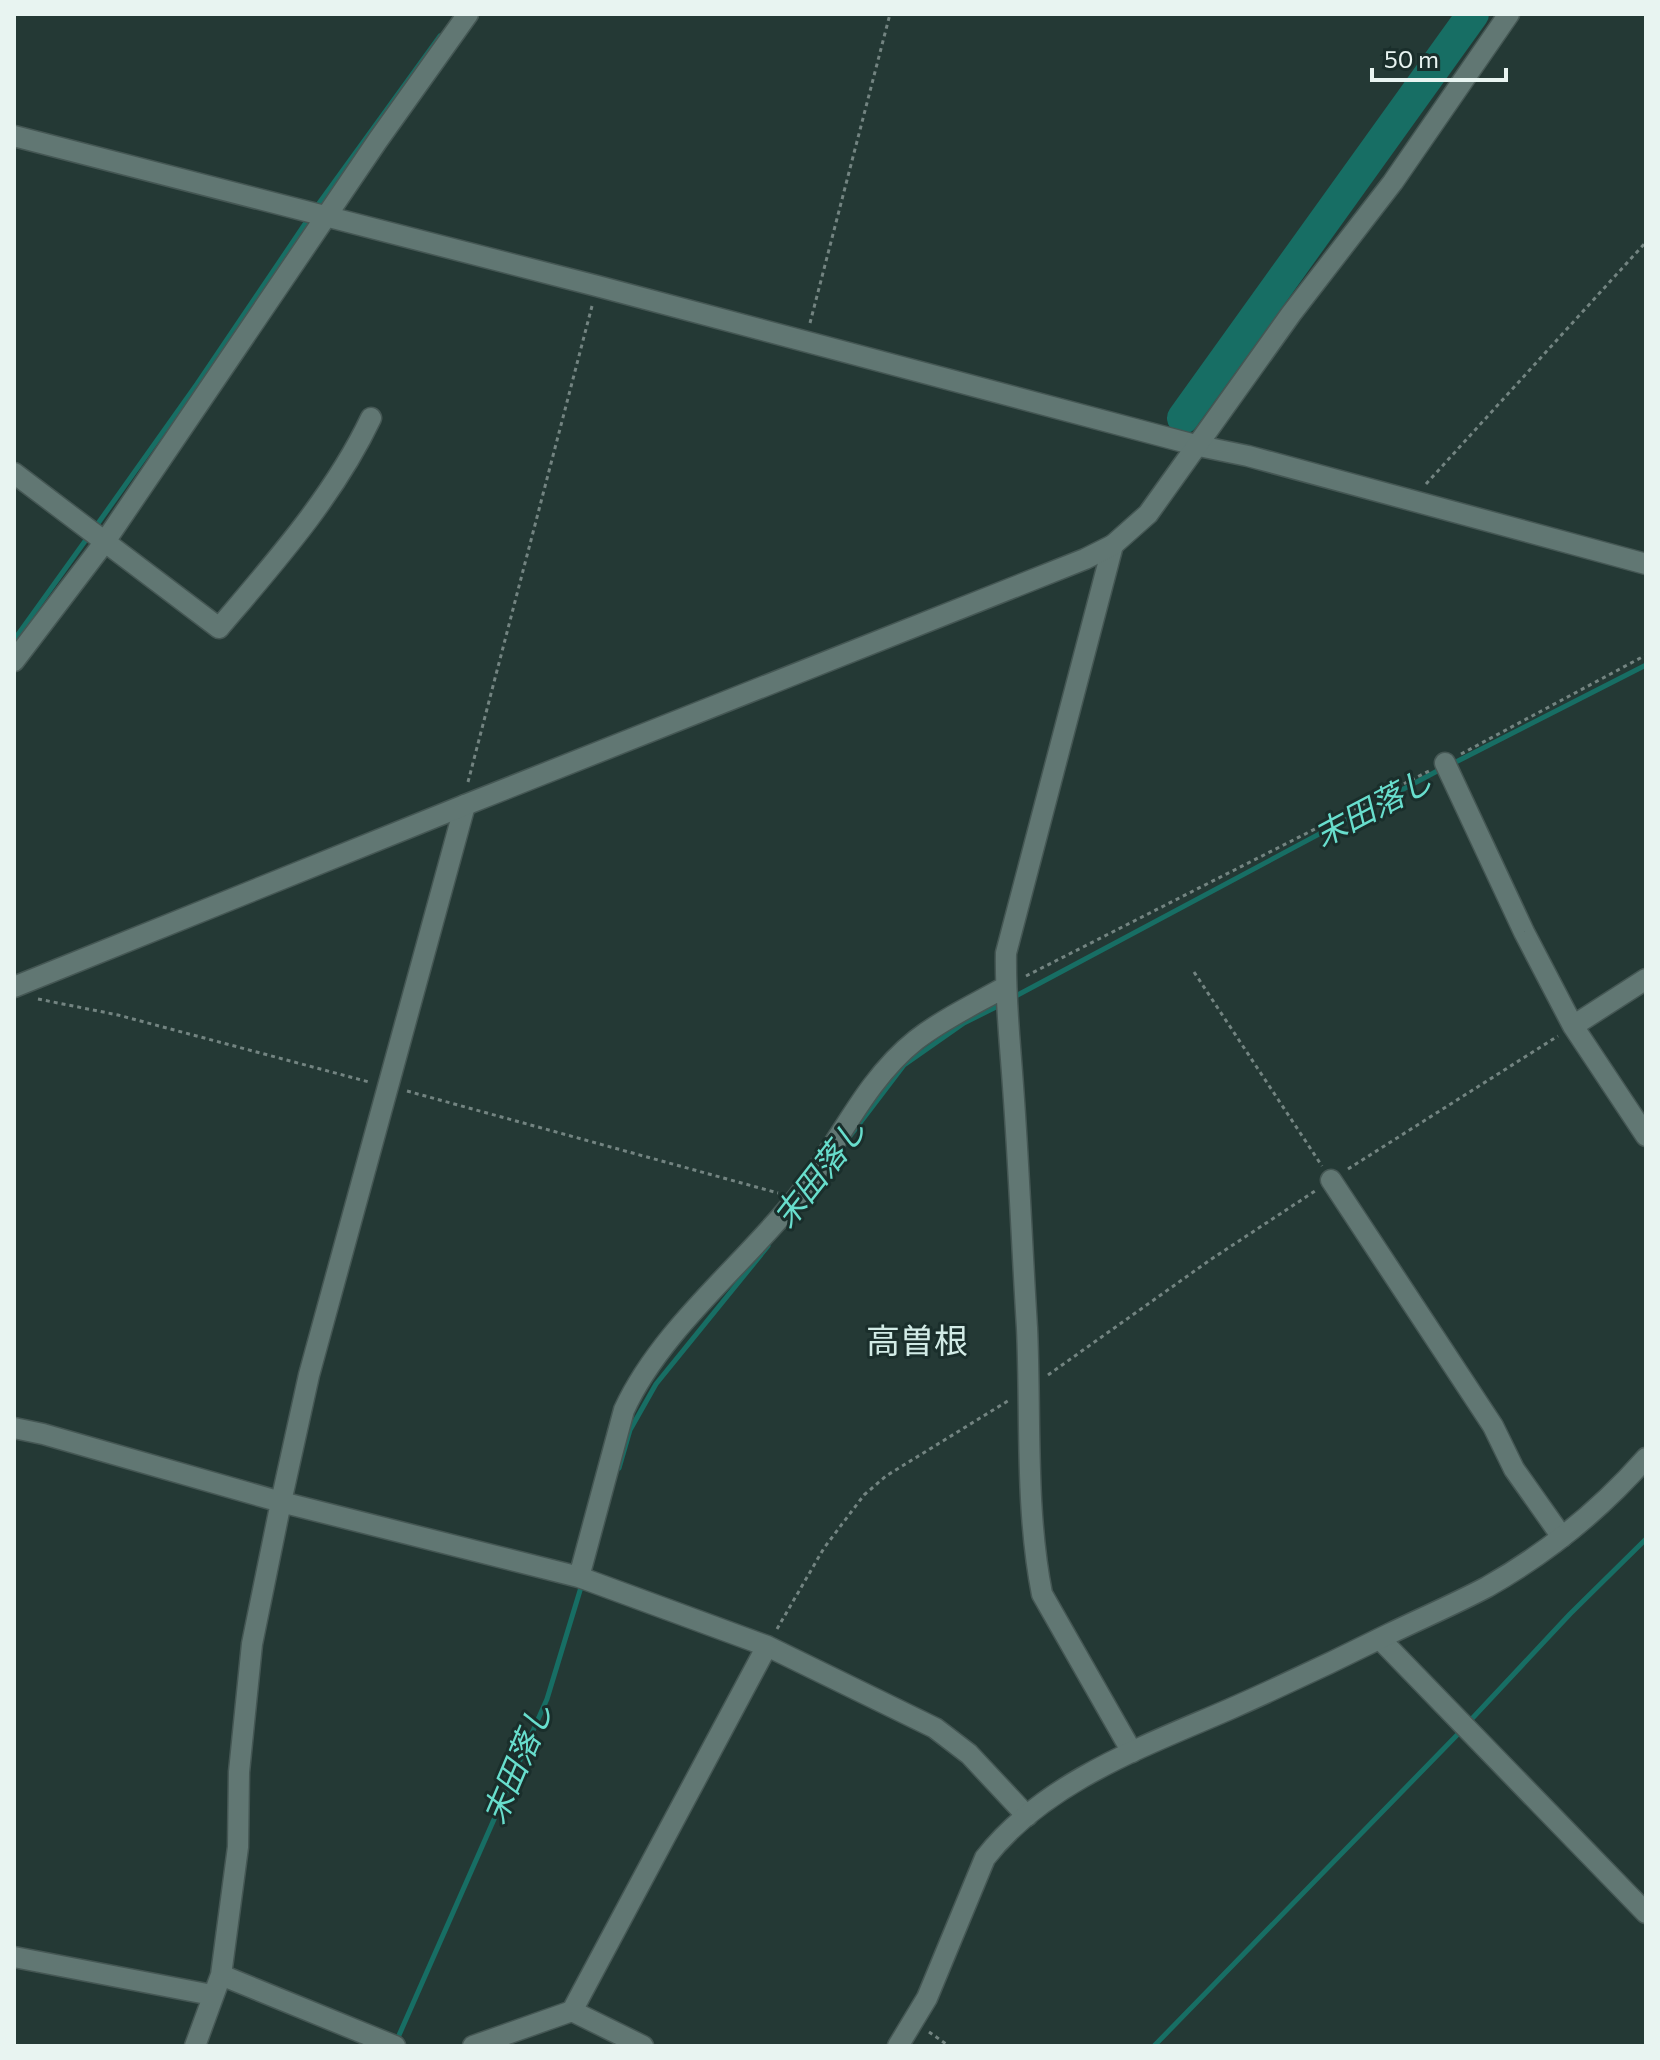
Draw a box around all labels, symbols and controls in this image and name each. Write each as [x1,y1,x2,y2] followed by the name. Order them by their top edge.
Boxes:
[1372,32,1506,82] scale bar
[1384,44,1439,73] text: 50 m
[1306,759,1438,854] water label: 末田落し
[763,1109,874,1235] water label: 末田落し
[866,1318,968,1360] district label: 高曽根
[473,1695,560,1829] water label: 末田落し

